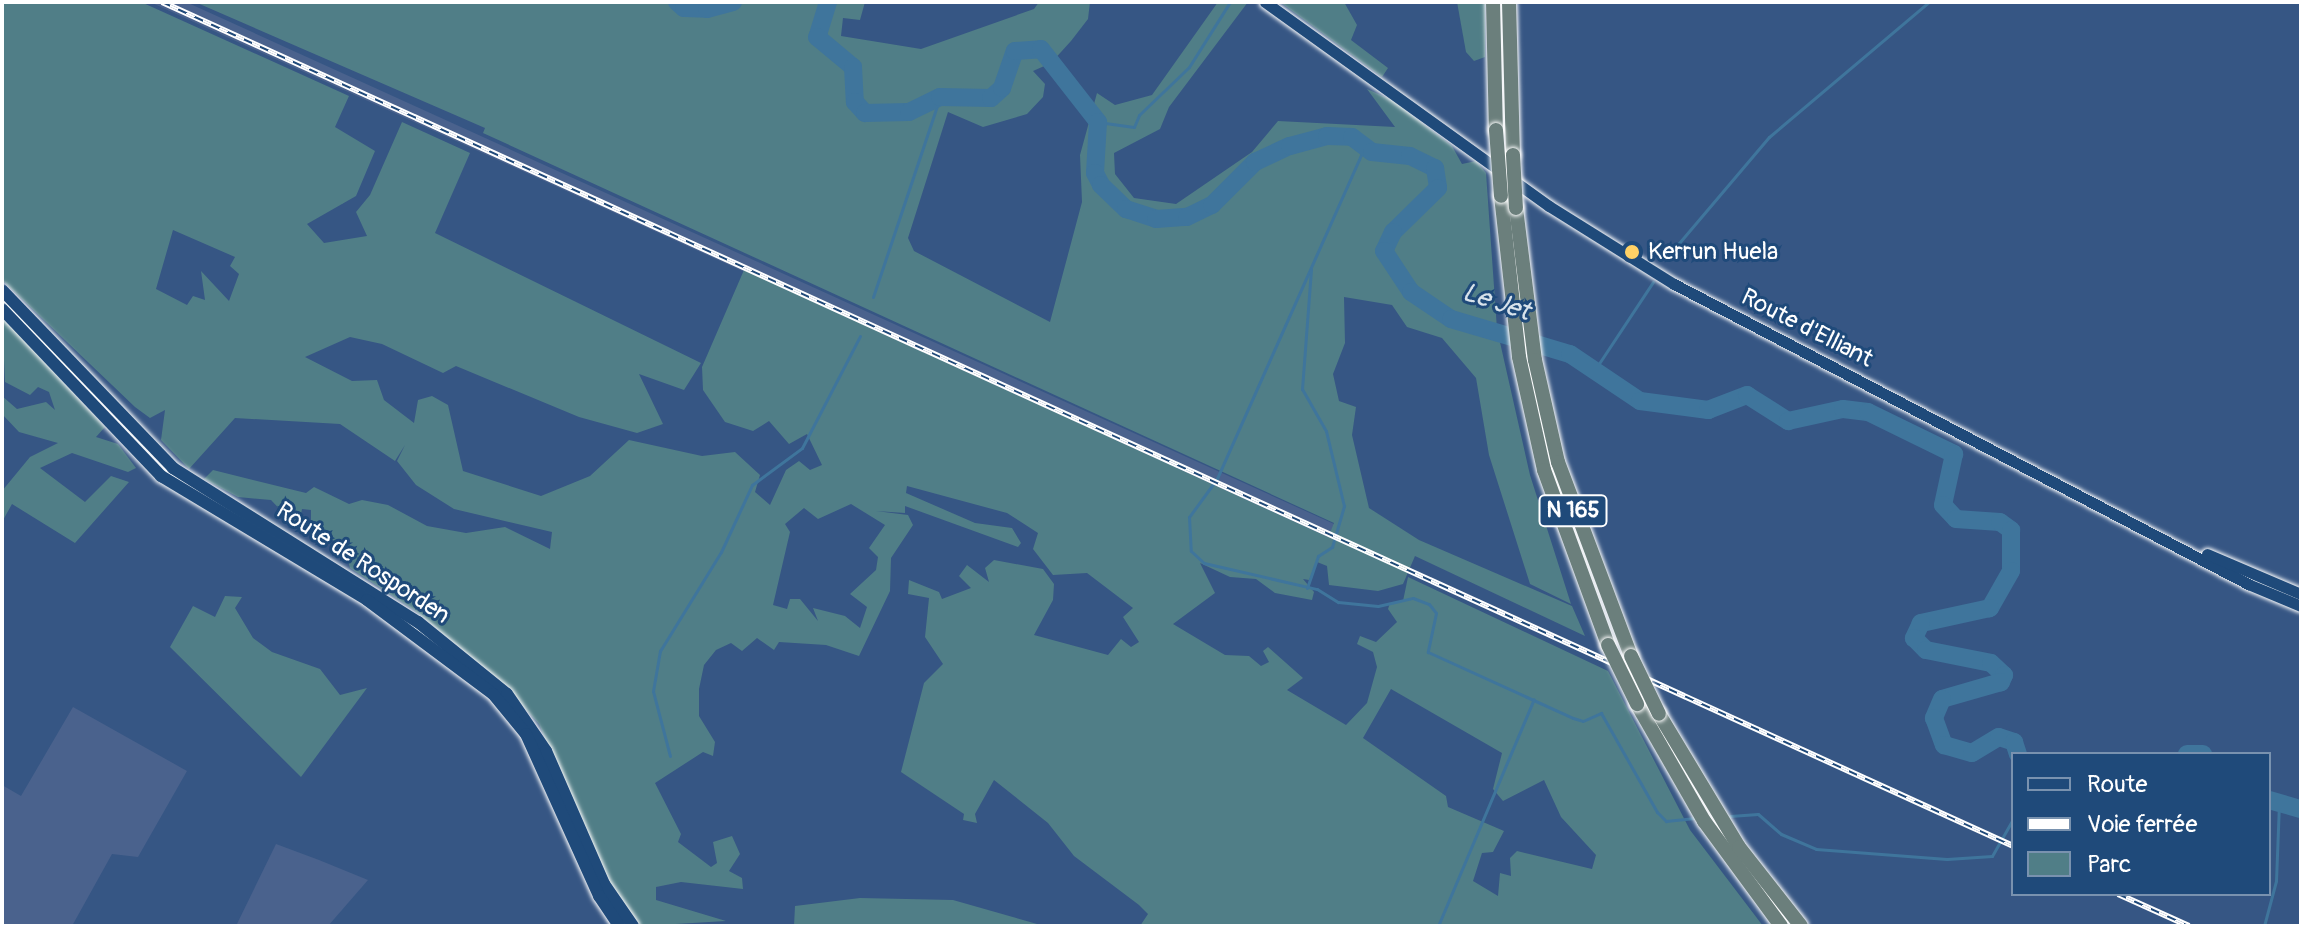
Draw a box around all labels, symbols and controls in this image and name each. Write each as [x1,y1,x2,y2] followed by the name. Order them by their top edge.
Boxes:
[1648,238,1778,266] place label: Kerrun Huela
[1623,243,1641,261] marker: Kerrun Huela
[1458,278,1534,328] water label: Le Jet
[1736,283,1878,373] street label: Route d'Elliant
[1537,493,1609,529] road number: N 165
[271,496,455,630] street label: Route de Rosporden
[2011,752,2271,896] legend
[2087,770,2147,799] text: Route
[2087,810,2197,839] text: Voie ferrée
[2087,850,2131,879] text: Parc

